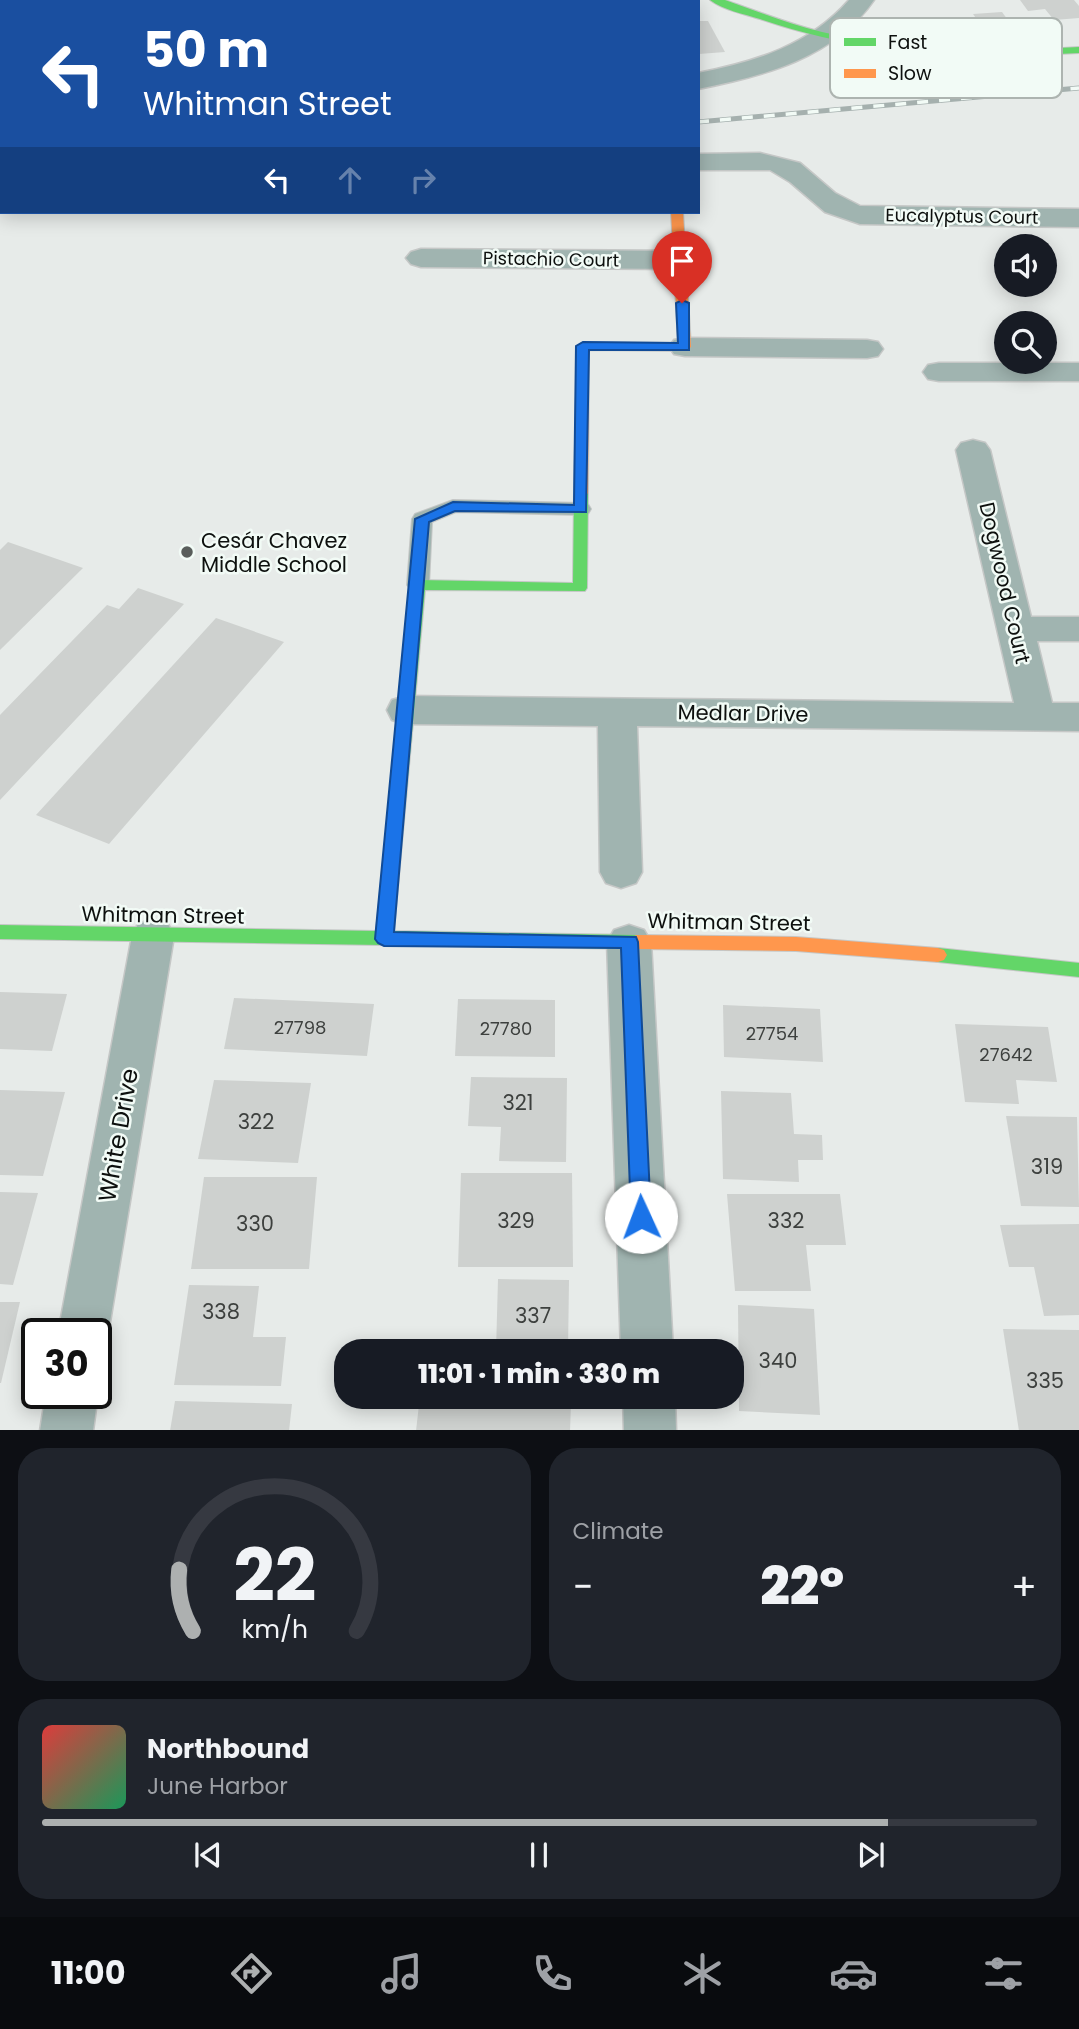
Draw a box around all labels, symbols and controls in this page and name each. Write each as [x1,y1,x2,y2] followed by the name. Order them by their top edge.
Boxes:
[143,16,269,84] text: 50 m
[830,18,1062,98] legend
[28,28,119,119] icon: left
[888,29,927,56] text: Fast
[888,60,932,87] text: Slow
[143,81,392,126] text: Whitman Street
[258,161,296,199] icon: left
[331,161,369,199] icon: ahead
[404,161,442,199] icon: right
[885,202,1039,230] street label: Eucalyptus Court
[652,231,712,303] pin
[994,234,1057,374] map controls
[994,234,1057,297] button: sound
[663,242,701,280] icon: arrive
[483,245,619,273] street label: Pistachio Court
[994,311,1057,374] button: search
[972,499,1038,667] street label: Dogwood Court
[201,526,347,579] place label: Cesár Chavez Middle School
[179,544,195,560] marker: Cesár Chavez Middle School
[677,697,809,729] street label: Medlar Drive
[81,899,245,931] street label: Whitman Street
[647,906,811,938] street label: Whitman Street
[274,1015,326,1040] house number: 27798
[480,1016,532,1041] house number: 27780
[746,1021,798,1046] house number: 27754
[979,1042,1033,1067] house number: 27642
[90,1066,146,1204] street label: White Drive
[502,1088,534,1117] house number: 321
[238,1107,274,1136] house number: 322
[1031,1152,1063,1181] house number: 319
[604,1180,678,1254] position arrow
[497,1206,535,1235] house number: 329
[768,1206,804,1235] house number: 332
[236,1209,274,1238] house number: 330
[202,1297,240,1326] house number: 338
[515,1301,551,1330] house number: 337
[21,1318,112,1409] speed limit sign: 30
[759,1346,797,1375] house number: 340
[418,1356,660,1392] text: 11:01 · 1 min · 330 m
[1026,1366,1064,1395] house number: 335
[573,1515,663,1547] text: Climate
[233,1525,316,1626] text: 22
[760,1550,844,1623] text: 22°
[573,1560,593,1613] text: −
[1011,1560,1037,1613] text: +
[241,1611,308,1646] text: km/h
[147,1731,309,1767] text: Northbound
[147,1770,288,1802] text: June Harbor
[189,1836,227,1874] icon: previous
[520,1836,558,1874] icon: pause
[852,1836,890,1874] icon: next
[227,1949,276,1998] icon: directions
[377,1949,426,1998] icon: music
[528,1949,577,1998] icon: phone
[678,1949,727,1998] icon: climate
[829,1949,878,1998] icon: car
[979,1949,1028,1998] icon: filters
[51,1950,126,1995] text: 11:00

